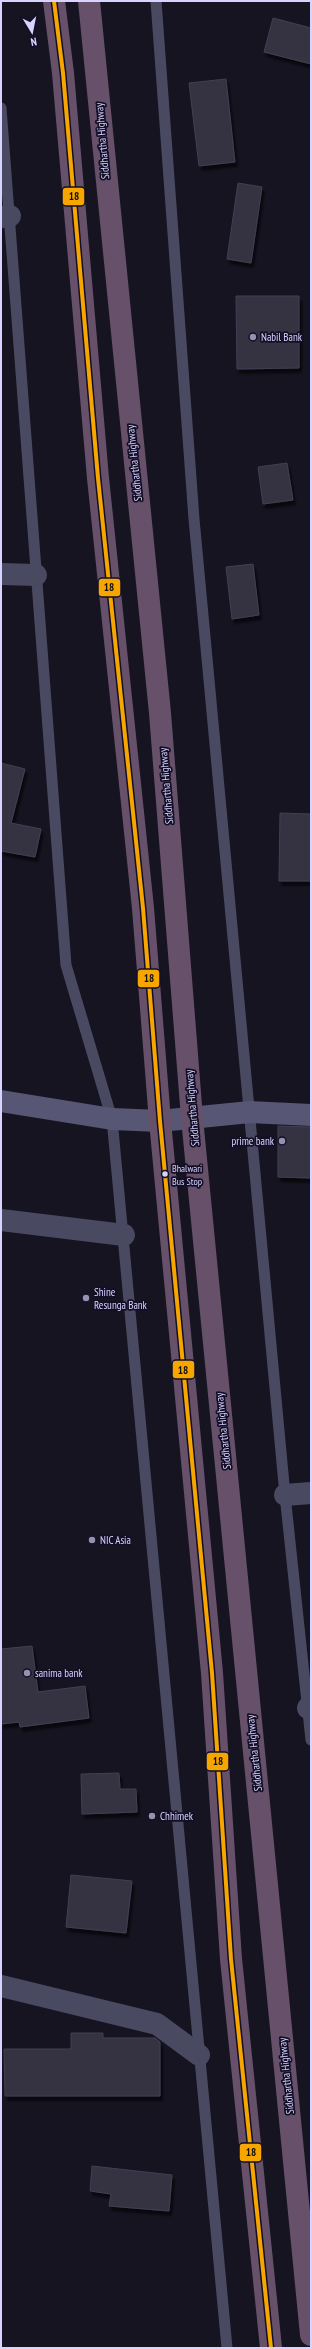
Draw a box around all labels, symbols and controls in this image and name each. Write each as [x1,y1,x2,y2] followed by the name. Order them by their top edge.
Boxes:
[12,12,52,52] north arrow
[30,34,38,49] text: N
[92,101,112,180] street label: Siddhartha Highway
[62,187,85,206] line badge: 18
[69,189,79,203] text: 18
[261,330,303,344] place label: Nabil Bank
[248,332,258,342] marker: Nabil Bank
[123,423,145,502] street label: Siddhartha Highway
[98,578,121,597] line badge: 18
[104,580,114,594] text: 18
[156,746,176,825] street label: Siddhartha Highway
[137,969,160,988] line badge: 18
[144,971,154,985] text: 18
[182,1068,202,1147] street label: Siddhartha Highway
[232,1134,275,1148] place label: prime bank
[277,1136,287,1146] marker: prime bank
[172,1162,202,1188] place label: Bhalwari Bus Stop
[160,1169,170,1179] marker: Bhalwari Bus Stop
[94,1285,148,1312] place label: Shine Resunga Bank
[81,1293,91,1303] marker: Shine Resunga Bank
[172,1360,195,1379] line badge: 18
[178,1363,188,1377] text: 18
[212,1391,234,1470] street label: Siddhartha Highway
[100,1533,131,1547] place label: NIC Asia
[87,1535,97,1545] marker: NIC Asia
[35,1666,83,1680] place label: sanima bank
[22,1668,32,1678] marker: sanima bank
[243,1713,265,1792] street label: Siddhartha Highway
[206,1752,229,1771] line badge: 18
[213,1754,223,1768] text: 18
[160,1809,194,1823] place label: Chhimek
[147,1811,157,1821] marker: Chhimek
[275,2036,297,2115] street label: Siddhartha Highway
[239,2143,262,2162] line badge: 18
[246,2145,256,2159] text: 18

